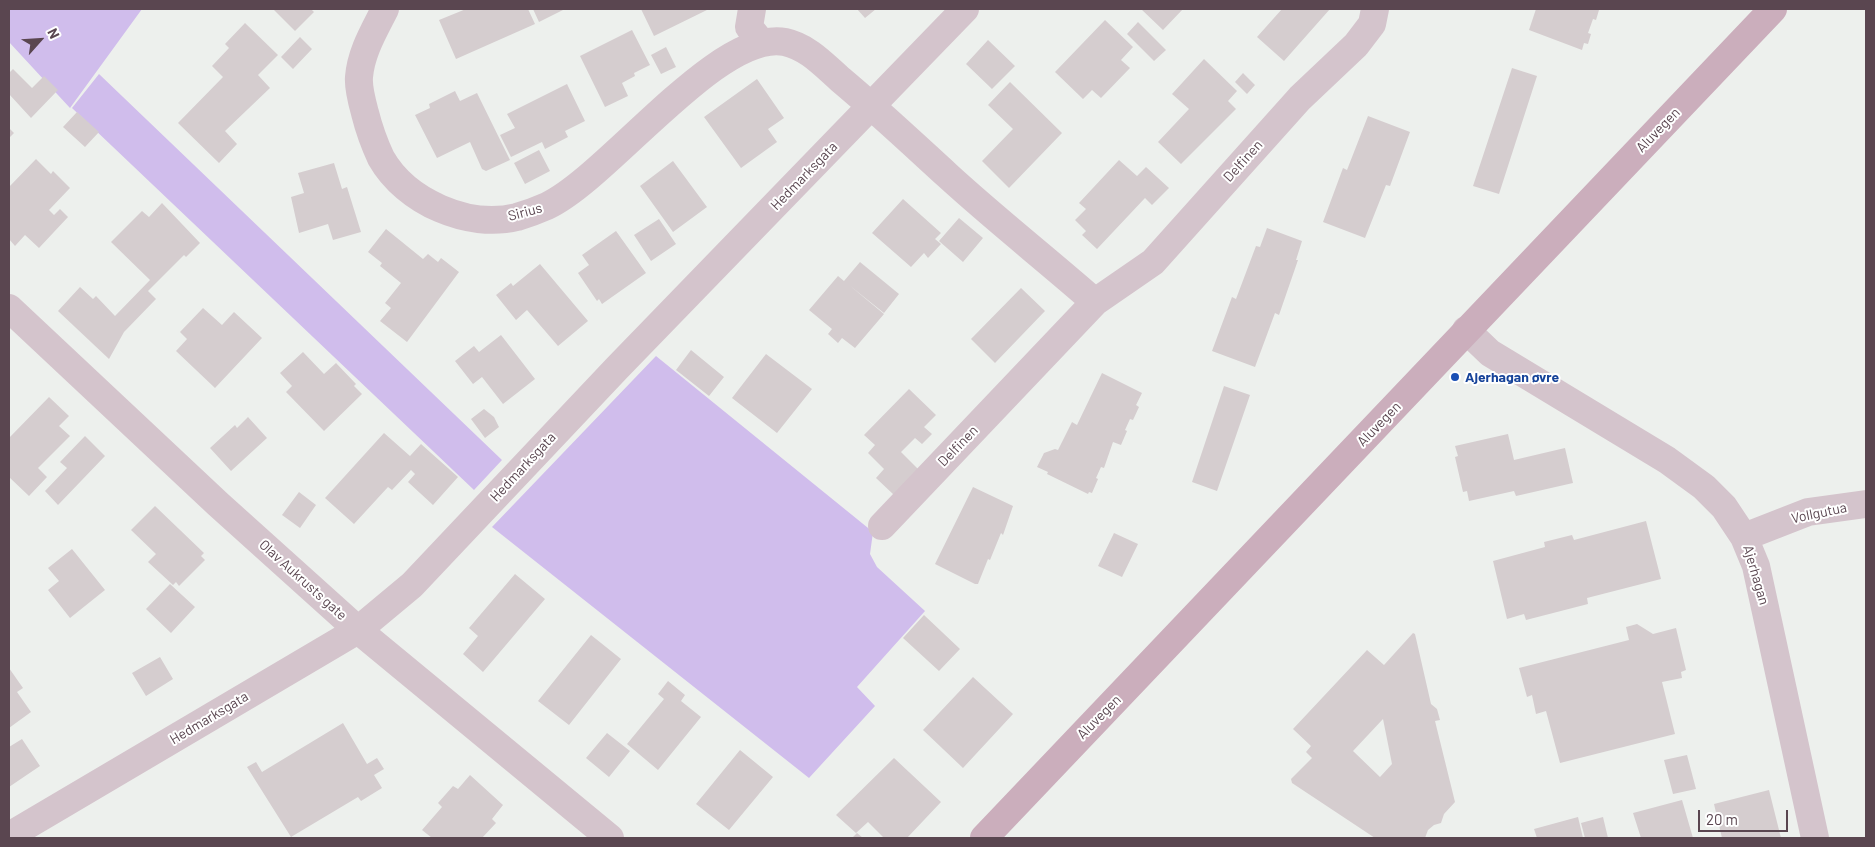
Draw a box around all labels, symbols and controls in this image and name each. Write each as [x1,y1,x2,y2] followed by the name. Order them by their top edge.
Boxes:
[15,15,65,65] north arrow
[44,25,64,41] text: N
[1633,104,1683,156] street label: Aluvegen
[1220,137,1266,185] street label: Delfinen
[767,138,841,214] street label: Hedmarksgata
[506,199,544,225] street label: Sirius
[1465,369,1559,385] place label: Ajerhagan øvre
[1449,371,1461,383] marker: Ajerhagan øvre
[1354,398,1404,450] street label: Aluvegen
[934,422,982,470] street label: Delfinen
[487,429,559,505] street label: Hedmarksgata
[1790,499,1848,527] street label: Vollgutua
[256,536,350,624] street label: Olav Aukrusts gate
[1739,543,1773,607] street label: Ajerhagan
[167,688,251,748] street label: Hedmarksgata
[1073,691,1125,743] street label: Aluvegen
[1700,800,1790,832] scale bar
[1706,810,1738,828] text: 20 m

